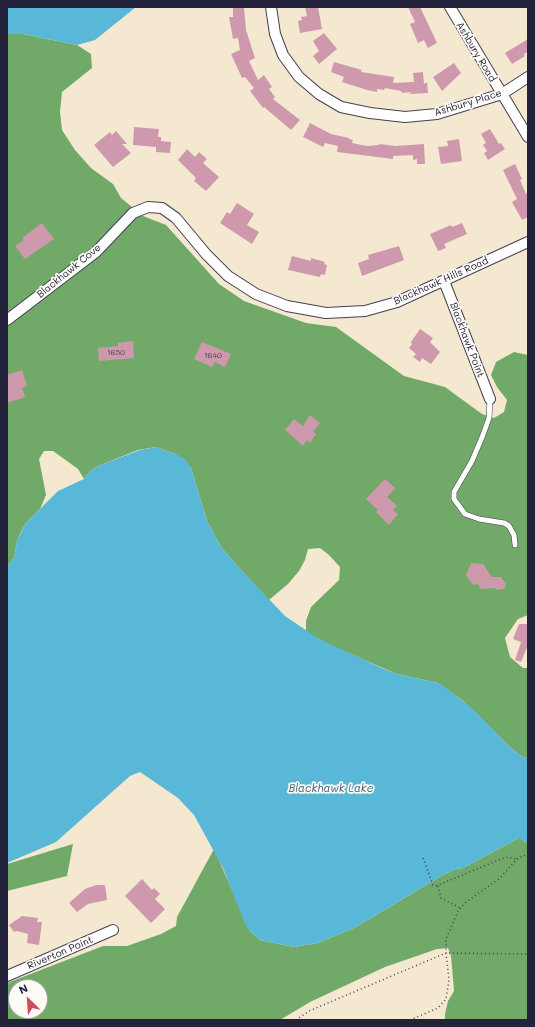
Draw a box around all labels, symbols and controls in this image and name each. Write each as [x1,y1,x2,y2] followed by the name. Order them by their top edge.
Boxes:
[453,20,499,84] street label: Ashbury Road
[433,87,503,119] street label: Ashbury Place
[35,242,103,300] street label: Blackhawk Cove
[392,255,490,307] street label: Blackhawk Hills Road
[447,301,487,379] street label: Blackhawk Point
[107,348,125,358] house number: 1650
[204,351,222,361] house number: 1640
[289,782,373,796] water label: Blackhawk Lake
[25,934,95,972] street label: Riverton Point
[8,979,48,1019] north arrow
[16,980,30,997] text: N

